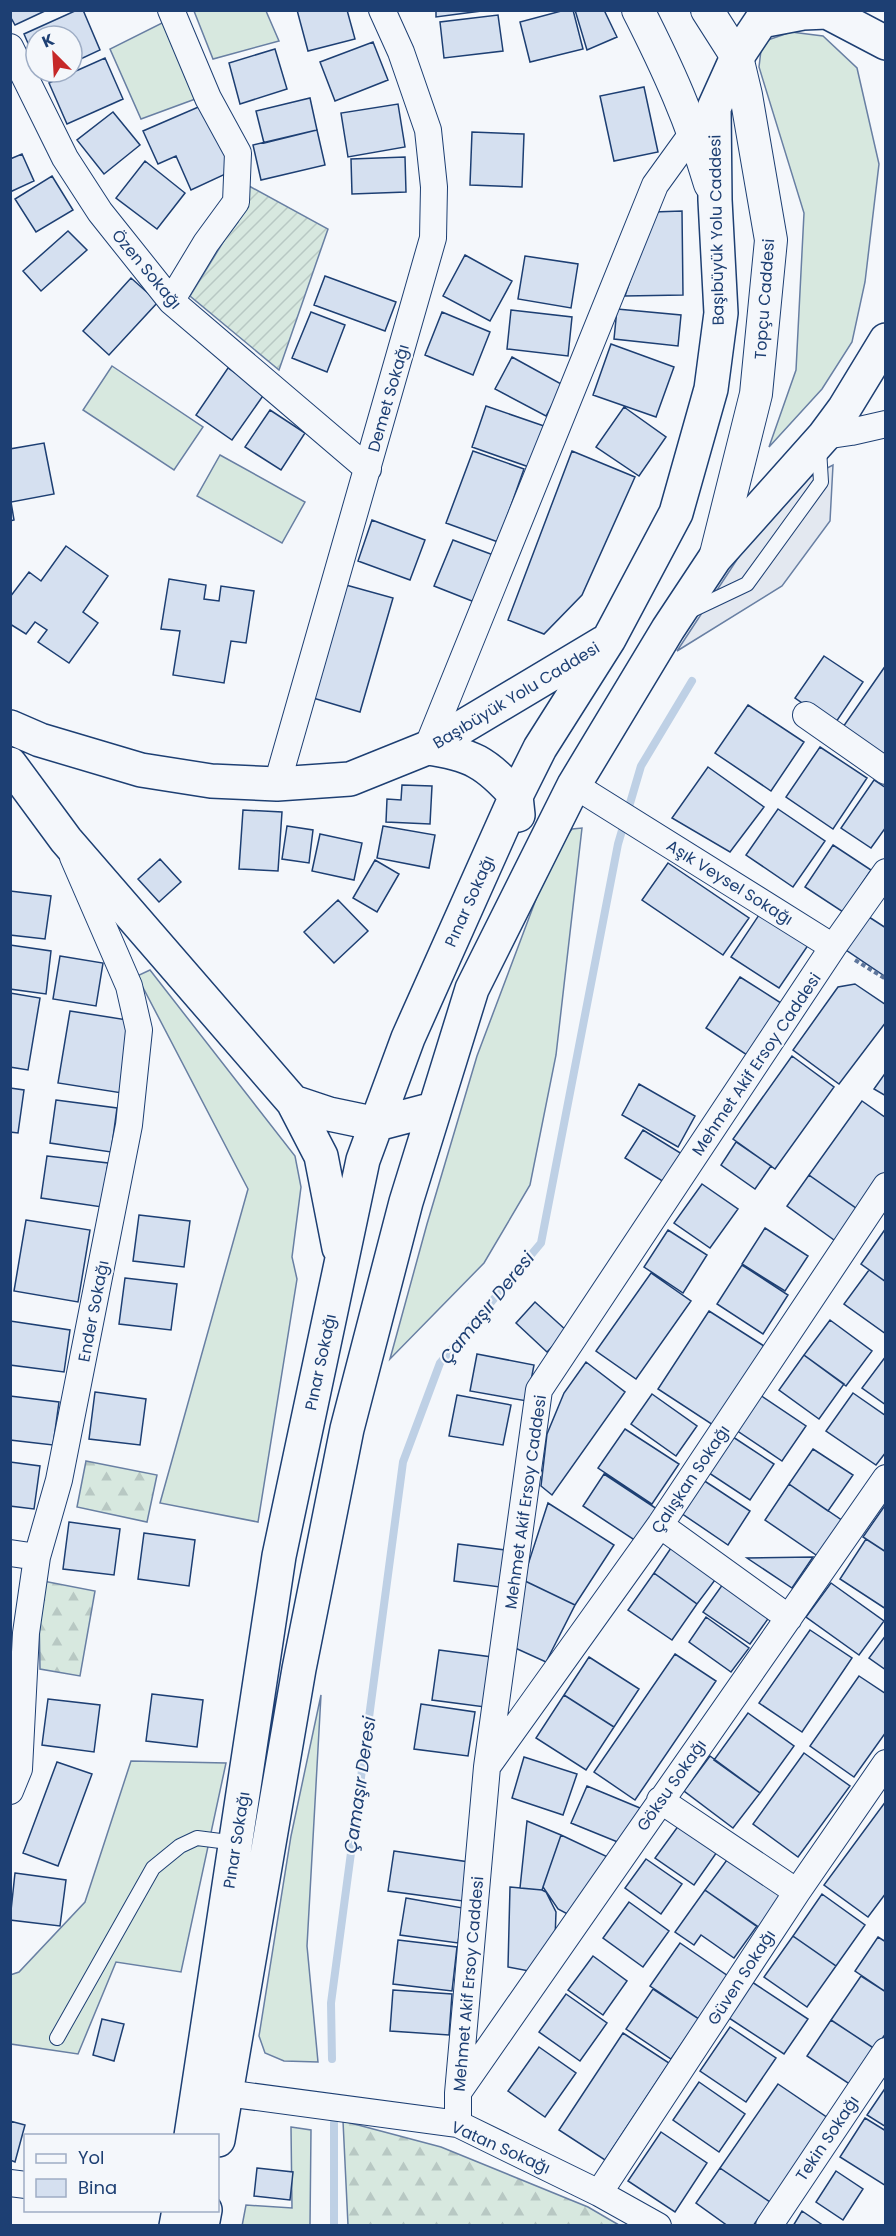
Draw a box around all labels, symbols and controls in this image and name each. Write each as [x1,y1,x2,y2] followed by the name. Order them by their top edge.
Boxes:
[24,24,84,84] north arrow
[38,28,58,54] text: K
[703,134,730,326] street label: Başıbüyük Yolu Caddesi
[106,224,187,314] street label: Özen Sokağı
[749,238,780,360] street label: Topçu Caddesi
[362,342,415,455] street label: Demet Sokağı
[429,636,604,754] street label: Başıbüyük Yolu Caddesi
[662,834,797,931] street label: Aşık Veysel Sokağı
[439,852,500,951] street label: Pınar Sokağı
[686,968,826,1160] street label: Mehmet Akif Ersoy Caddesi
[433,1246,540,1369] water label: Çamaşır Deresi
[72,1258,115,1364] street label: Ender Sokağı
[299,1312,342,1412] street label: Pınar Sokağı
[499,1394,552,1611] street label: Mehmet Akif Ersoy Caddesi
[646,1420,735,1538] street label: Çalışkan Sokağı
[338,1714,382,1855] water label: Çamaşır Deresi
[631,1735,712,1836] street label: Göksu Sokağı
[217,1790,256,1890] street label: Pınar Sokağı
[448,1875,489,2093] street label: Mehmet Akif Ersoy Caddesi
[702,1925,781,2029] street label: Güven Sokağı
[790,2091,865,2186] street label: Tekin Sokağı
[448,2115,554,2180] street label: Vatan Sokağı
[24,2134,219,2212] legend
[78,2145,104,2170] text: Yol
[78,2175,117,2200] text: Bina

